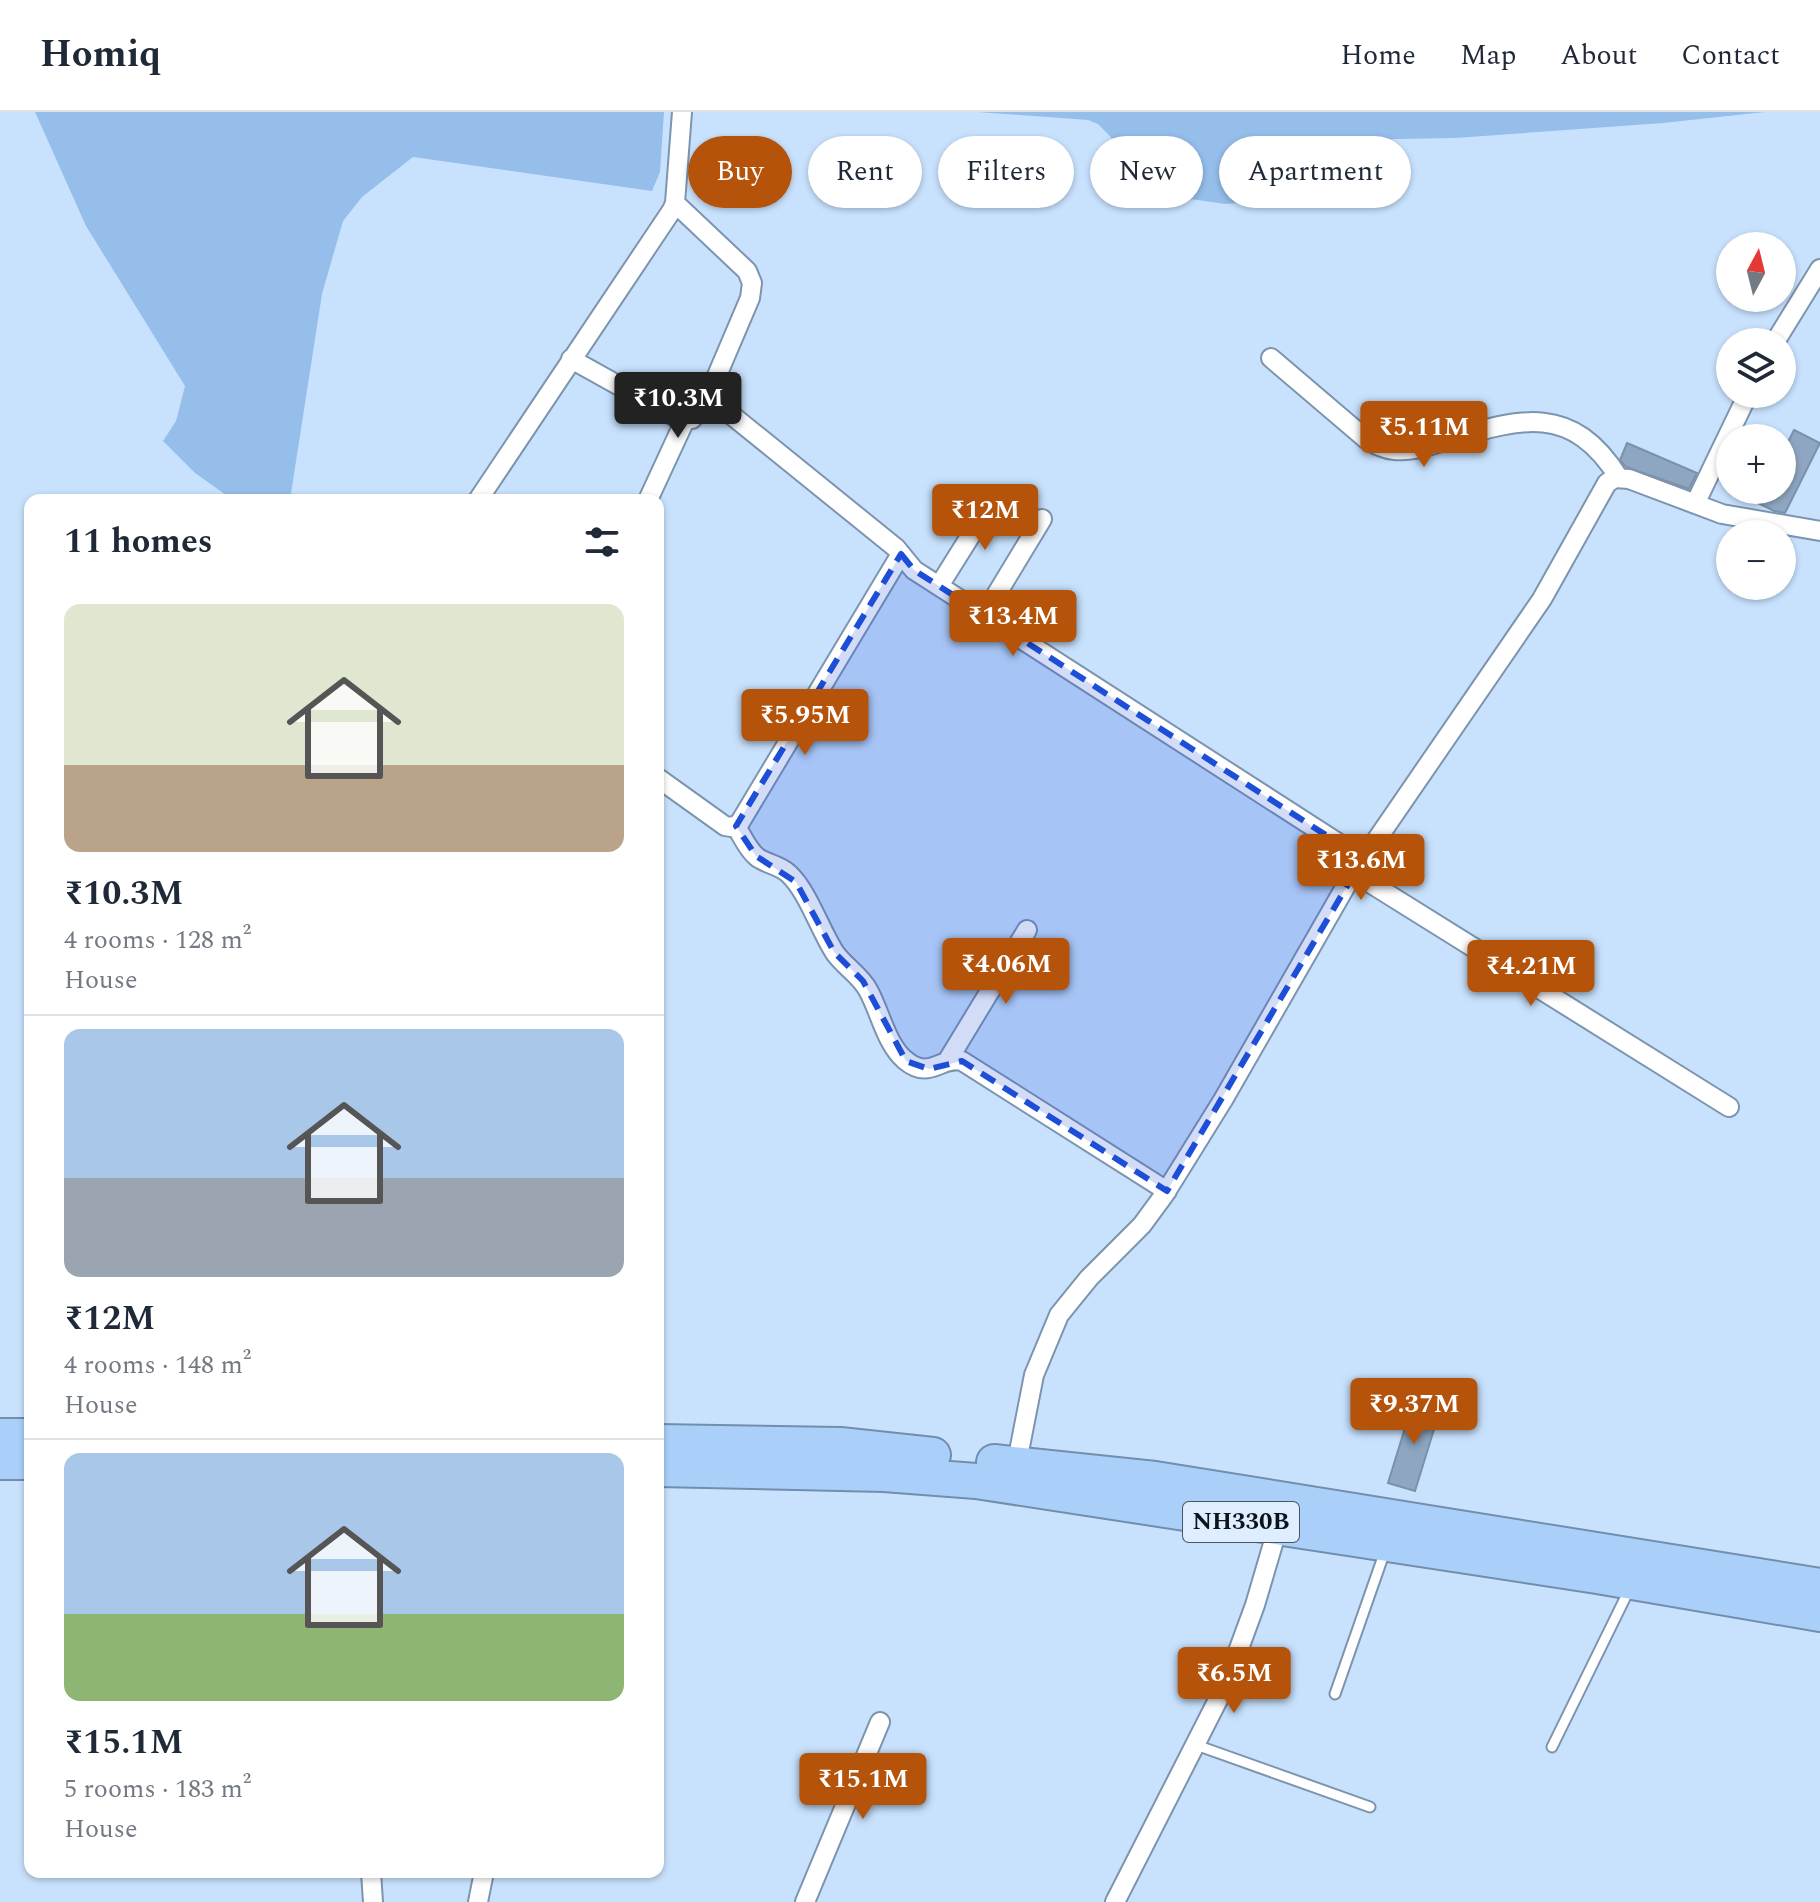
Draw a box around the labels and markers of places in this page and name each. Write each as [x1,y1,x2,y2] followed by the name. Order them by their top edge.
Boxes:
[613,372,743,440] pin: ₹10.3M
[1359,401,1489,469] pin: ₹5.11M
[938,484,1032,552] pin: ₹12M
[948,590,1078,658] pin: ₹13.4M
[740,689,870,757] pin: ₹5.95M
[1296,834,1426,902] pin: ₹13.6M
[941,938,1071,1006] pin: ₹4.06M
[1466,940,1596,1008] pin: ₹4.21M
[1349,1378,1479,1446] pin: ₹9.37M
[1178,1647,1290,1715] pin: ₹6.5M
[798,1753,928,1821] pin: ₹15.1M

